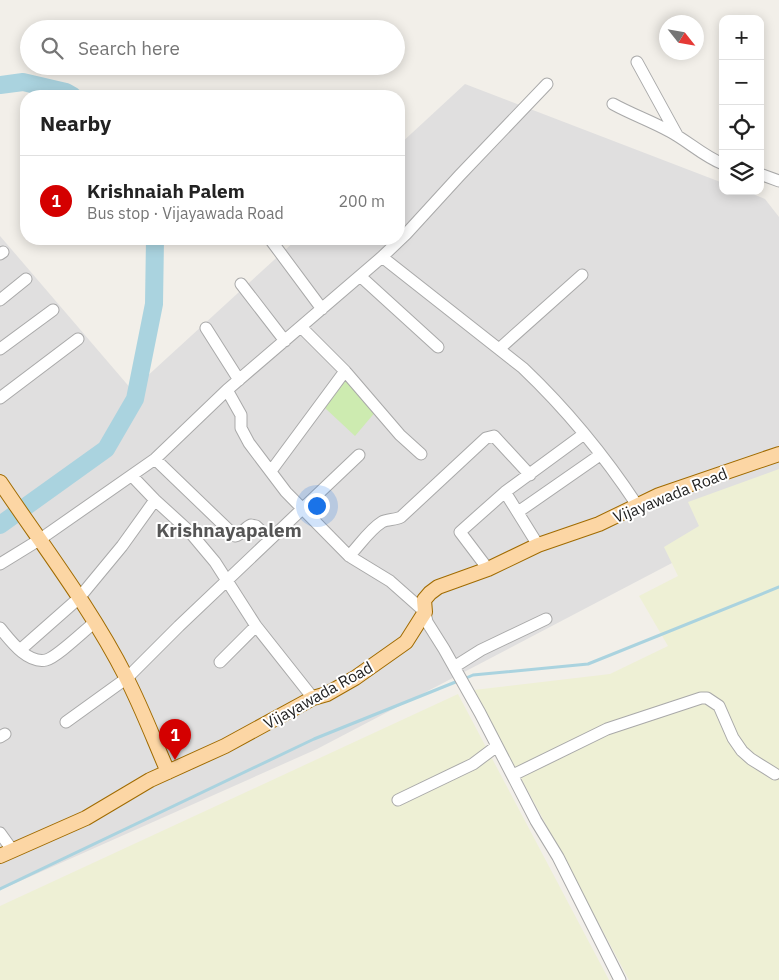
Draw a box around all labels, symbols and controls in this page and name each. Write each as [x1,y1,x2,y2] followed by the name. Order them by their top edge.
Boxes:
[659,15,704,60] north arrow
[719,15,764,195] map controls
[719,15,764,60] button: +
[20,20,405,75] search box
[38,34,66,62] icon: search
[78,36,180,60] text: Search here
[719,60,764,105] button: −
[719,105,764,150] button: locate
[40,109,111,137] text: Nearby
[719,150,764,195] button: layers
[87,179,245,203] text: Krishnaiah Palem
[51,191,61,211] text: 1
[338,191,385,211] text: 200 m
[87,203,284,223] text: Bus stop · Vijayawada Road
[610,463,730,527] street label: Vijayawada Road
[304,493,330,519] your location
[156,518,302,542] district label: Krishnayapalem
[260,657,376,733] street label: Vijayawada Road
[159,719,191,760] pin: 1

